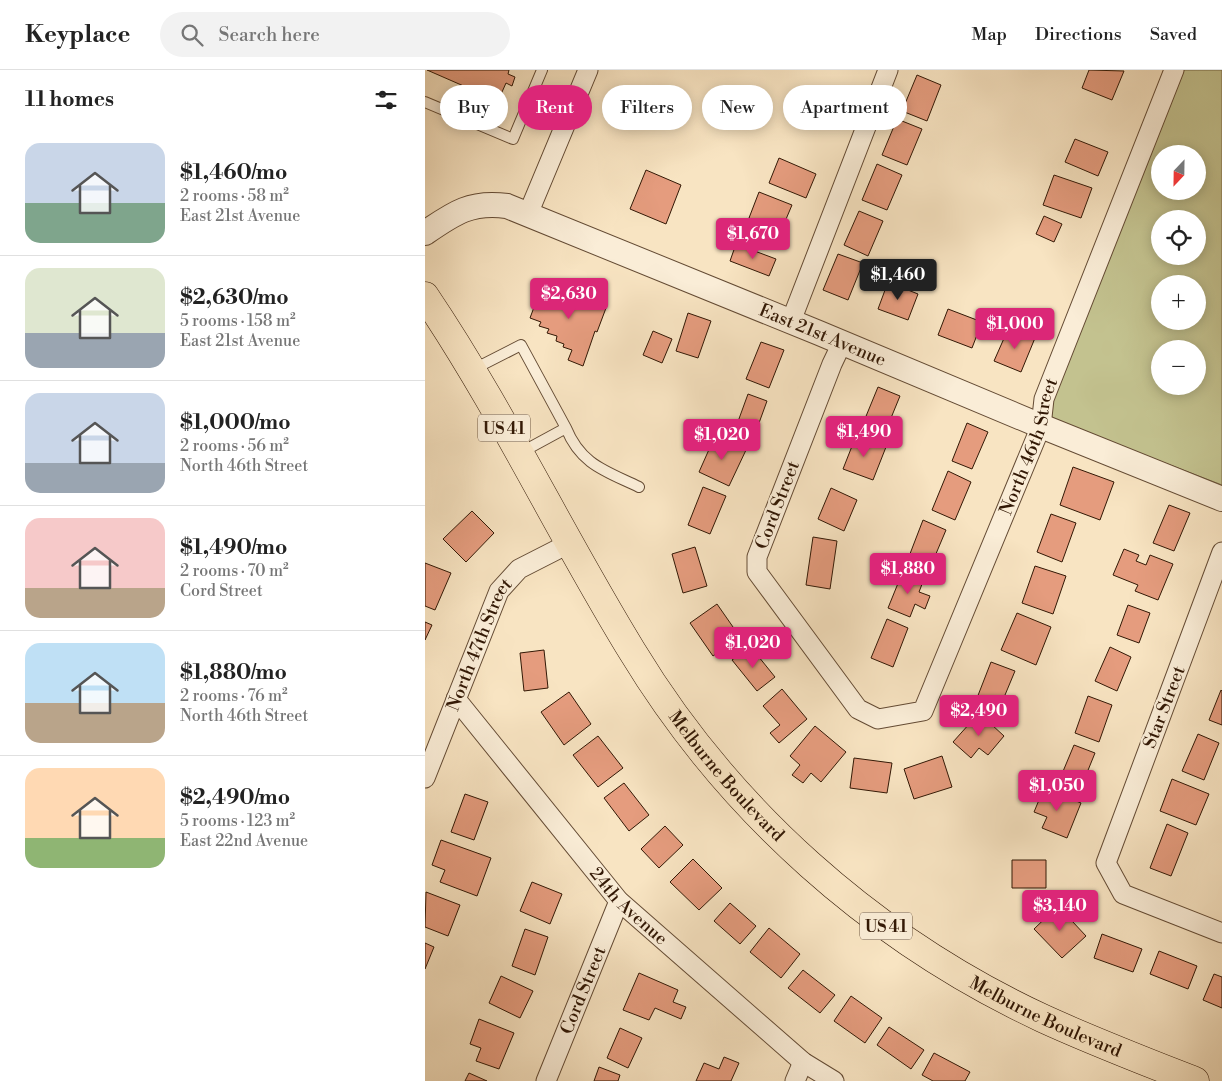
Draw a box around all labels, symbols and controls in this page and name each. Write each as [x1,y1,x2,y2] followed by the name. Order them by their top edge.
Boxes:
[160,12,510,57] search box
[25,20,130,50] text: Keyplace
[178,21,206,49] icon: search
[218,23,320,47] text: Search here
[971,23,1007,46] text: Map
[1035,23,1122,46] text: Directions
[1150,23,1197,46] text: Saved
[440,85,508,130] chip: Buy
[518,85,592,130] chip: Rent
[602,85,692,130] chip: Filters
[702,85,773,130] chip: New
[783,85,907,130] chip: Apartment
[372,86,400,114] icon: filters
[25,87,114,113] text: 11 homes
[1151,145,1206,200] north arrow
[1151,145,1206,395] map controls
[180,160,287,186] text: $1,460/mo
[65,163,125,223] icon: home
[180,186,289,206] text: 2 rooms · 58 m²
[180,206,300,226] text: East 21st Avenue
[1151,210,1206,265] button: locate
[712,218,794,260] pin: $1,670
[727,224,779,244] text: $1,670
[857,258,939,301] pin: $1,460
[871,265,925,285] text: $1,460
[1151,275,1206,330] button: +
[528,278,610,320] pin: $2,630
[541,284,597,304] text: $2,630
[180,285,289,311] text: $2,630/mo
[65,288,125,348] icon: home
[756,299,889,372] street label: East 21st Avenue
[974,308,1056,350] pin: $1,000
[180,311,296,331] text: 5 rooms · 158 m²
[986,314,1044,334] text: $1,000
[180,331,300,351] text: East 21st Avenue
[1151,340,1206,395] button: −
[994,374,1063,519] street label: North 46th Street
[180,410,291,436] text: $1,000/mo
[65,413,125,473] icon: home
[478,414,530,442] road number: US 41
[823,416,905,458] pin: $1,490
[681,418,763,461] pin: $1,020
[837,422,891,442] text: $1,490
[694,425,750,445] text: $1,020
[180,436,289,456] text: 2 rooms · 56 m²
[180,456,308,476] text: North 46th Street
[750,457,805,553] street label: Cord Street
[180,535,287,561] text: $1,490/mo
[65,538,125,598] icon: home
[867,552,949,595] pin: $1,880
[881,559,935,579] text: $1,880
[180,561,289,581] text: 2 rooms · 70 m²
[442,573,518,714] street label: North 47th Street
[180,581,263,601] text: Cord Street
[712,626,794,669] pin: $1,020
[725,633,781,653] text: $1,020
[180,660,287,686] text: $1,880/mo
[1138,662,1191,752] street label: Star Street
[65,663,125,723] icon: home
[180,686,288,706] text: 2 rooms · 76 m²
[938,694,1020,737] pin: $2,490
[951,701,1007,721] text: $2,490
[180,706,308,726] text: North 46th Street
[663,706,789,847] street label: Melburne Boulevard
[1016,770,1098,812] pin: $1,050
[1029,776,1085,796] text: $1,050
[180,785,290,811] text: $2,490/mo
[65,788,125,848] icon: home
[180,811,295,831] text: 5 rooms · 123 m²
[180,831,308,851] text: East 22nd Avenue
[584,863,672,950] street label: 24th Avenue
[1019,890,1101,932] pin: $3,140
[1033,896,1087,916] text: $3,140
[860,912,912,939] road number: US 41
[555,942,612,1038] street label: Cord Street
[965,971,1126,1063] street label: Melburne Boulevard

